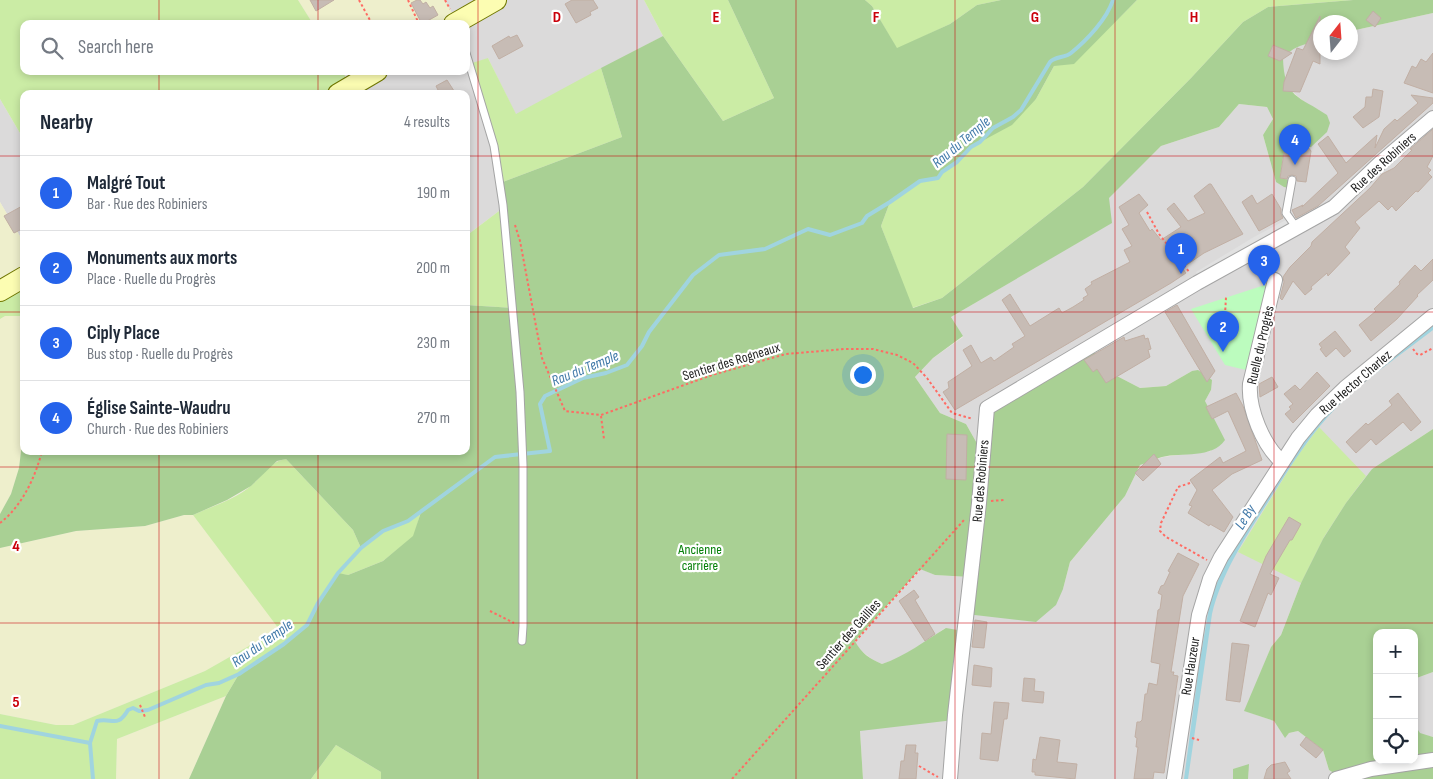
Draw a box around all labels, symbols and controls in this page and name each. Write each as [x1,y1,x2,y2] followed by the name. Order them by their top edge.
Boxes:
[553,8,561,27] text: D
[713,8,720,27] text: E
[873,8,880,27] text: F
[1031,8,1039,27] text: G
[1190,8,1198,27] text: H
[1313,15,1358,60] north arrow
[20,20,470,75] search box
[38,34,66,62] icon: search
[78,36,154,59] text: Search here
[40,110,93,135] text: Nearby
[928,112,995,172] water label: Rau du Temple
[404,113,450,132] text: 4 results
[1279,124,1311,165] pin: 4
[1347,128,1420,196] street label: Rue des Robiniers
[87,172,165,195] text: Malgré Tout
[53,184,59,203] text: 1
[417,184,450,203] text: 190 m
[87,195,207,214] text: Bar · Rue des Robiniers
[1165,233,1197,274] pin: 1
[1248,245,1280,286] pin: 3
[87,247,237,270] text: Monuments aux morts
[52,259,60,278] text: 2
[416,259,450,278] text: 200 m
[87,270,216,289] text: Place · Ruelle du Progrès
[1243,304,1278,386] street label: Ruelle du Progrès
[1207,311,1239,352] pin: 2
[87,322,160,345] text: Ciply Place
[52,334,60,353] text: 3
[417,334,450,353] text: 230 m
[680,338,783,384] street label: Sentier des Rogneaux
[87,345,233,364] text: Bus stop · Ruelle du Progrès
[549,346,622,391] water label: Rau du Temple
[1316,346,1395,418] street label: Rue Hector Charlez
[850,362,876,388] your location
[87,397,231,420] text: Église Sainte-Waudru
[52,409,60,428] text: 4
[417,409,450,428] text: 270 m
[87,420,228,439] text: Church · Rue des Robiniers
[968,439,993,523] street label: Rue des Robiniers
[1231,500,1261,533] water label: Le By
[12,537,20,556] text: 4
[677,541,722,574] park label: Ancienne carrière
[812,596,884,673] street label: Sentier des Gaillies
[228,615,297,671] water label: Rau du Temple
[1373,629,1418,764] map controls
[1373,629,1418,674] button: +
[1177,636,1203,696] street label: Rue Hauzeur
[1373,674,1418,719] button: −
[12,693,20,712] text: 5
[1373,719,1418,764] button: locate

